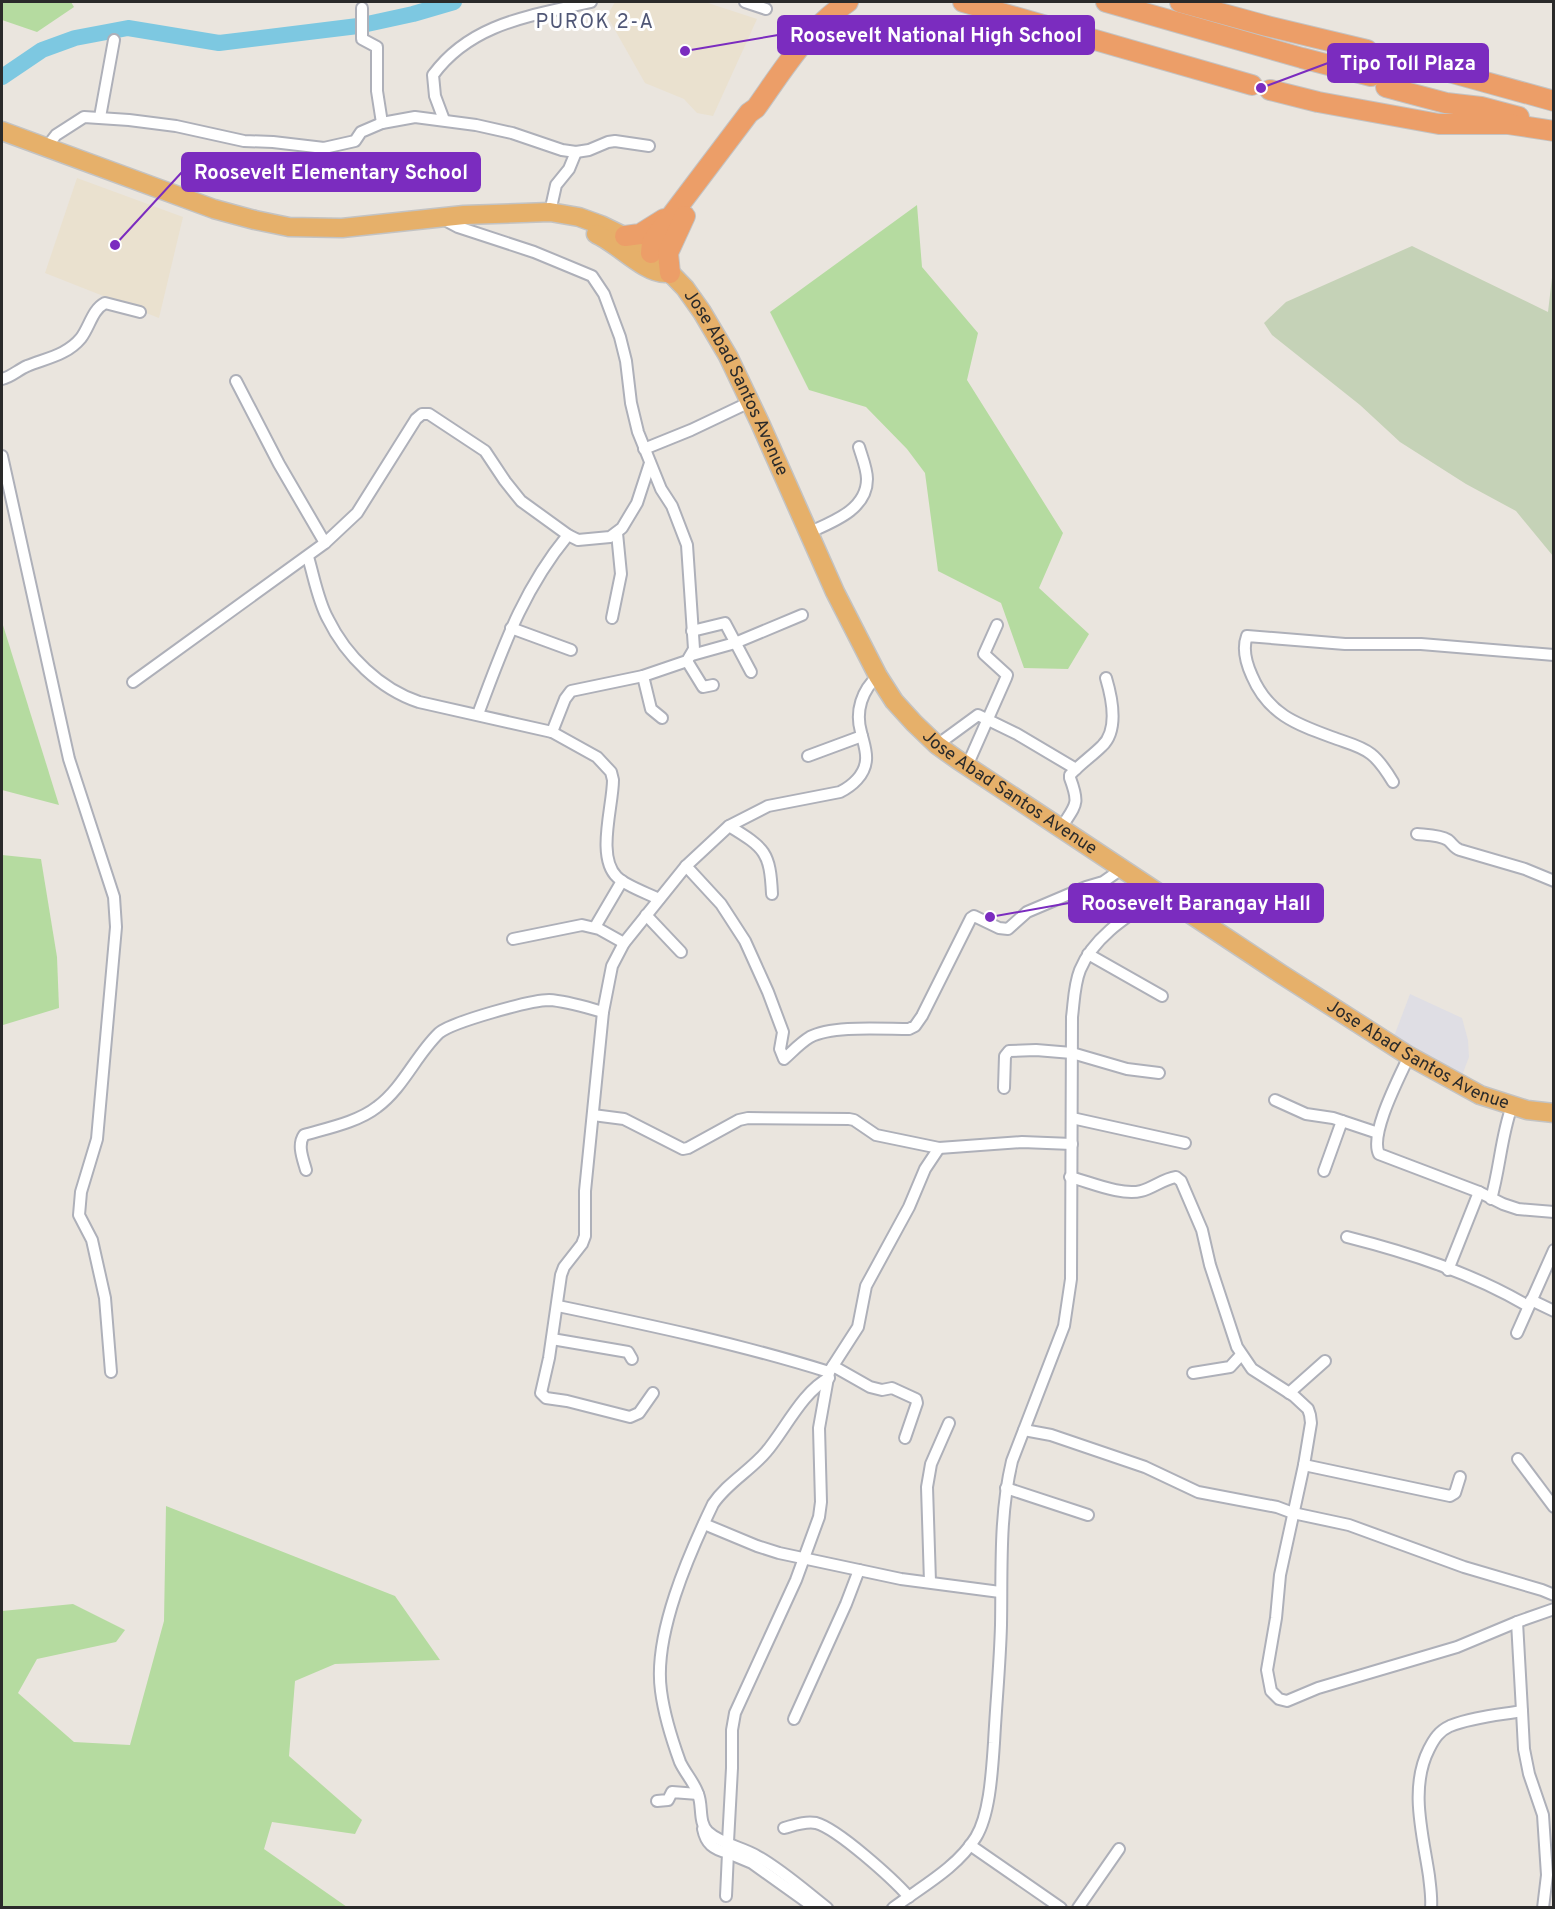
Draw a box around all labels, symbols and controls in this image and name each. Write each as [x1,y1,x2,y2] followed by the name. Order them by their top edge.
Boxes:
[536,10,654,36] district label: PUROK 2-A
[778,16,1094,54] callout: Roosevelt National High School
[790,24,1082,50] text: Roosevelt National High School
[1328,44,1488,82] callout: Tipo Toll Plaza
[1340,52,1476,78] text: Tipo Toll Plaza
[182,153,480,191] callout: Roosevelt Elementary School
[194,161,468,187] text: Roosevelt Elementary School
[678,285,794,480] street label: Jose Abad Santos Avenue
[917,725,1101,860] street label: Jose Abad Santos Avenue
[1069,884,1323,922] callout: Roosevelt Barangay Hall
[1081,892,1311,918] text: Roosevelt Barangay Hall
[1322,995,1512,1115] street label: Jose Abad Santos Avenue

